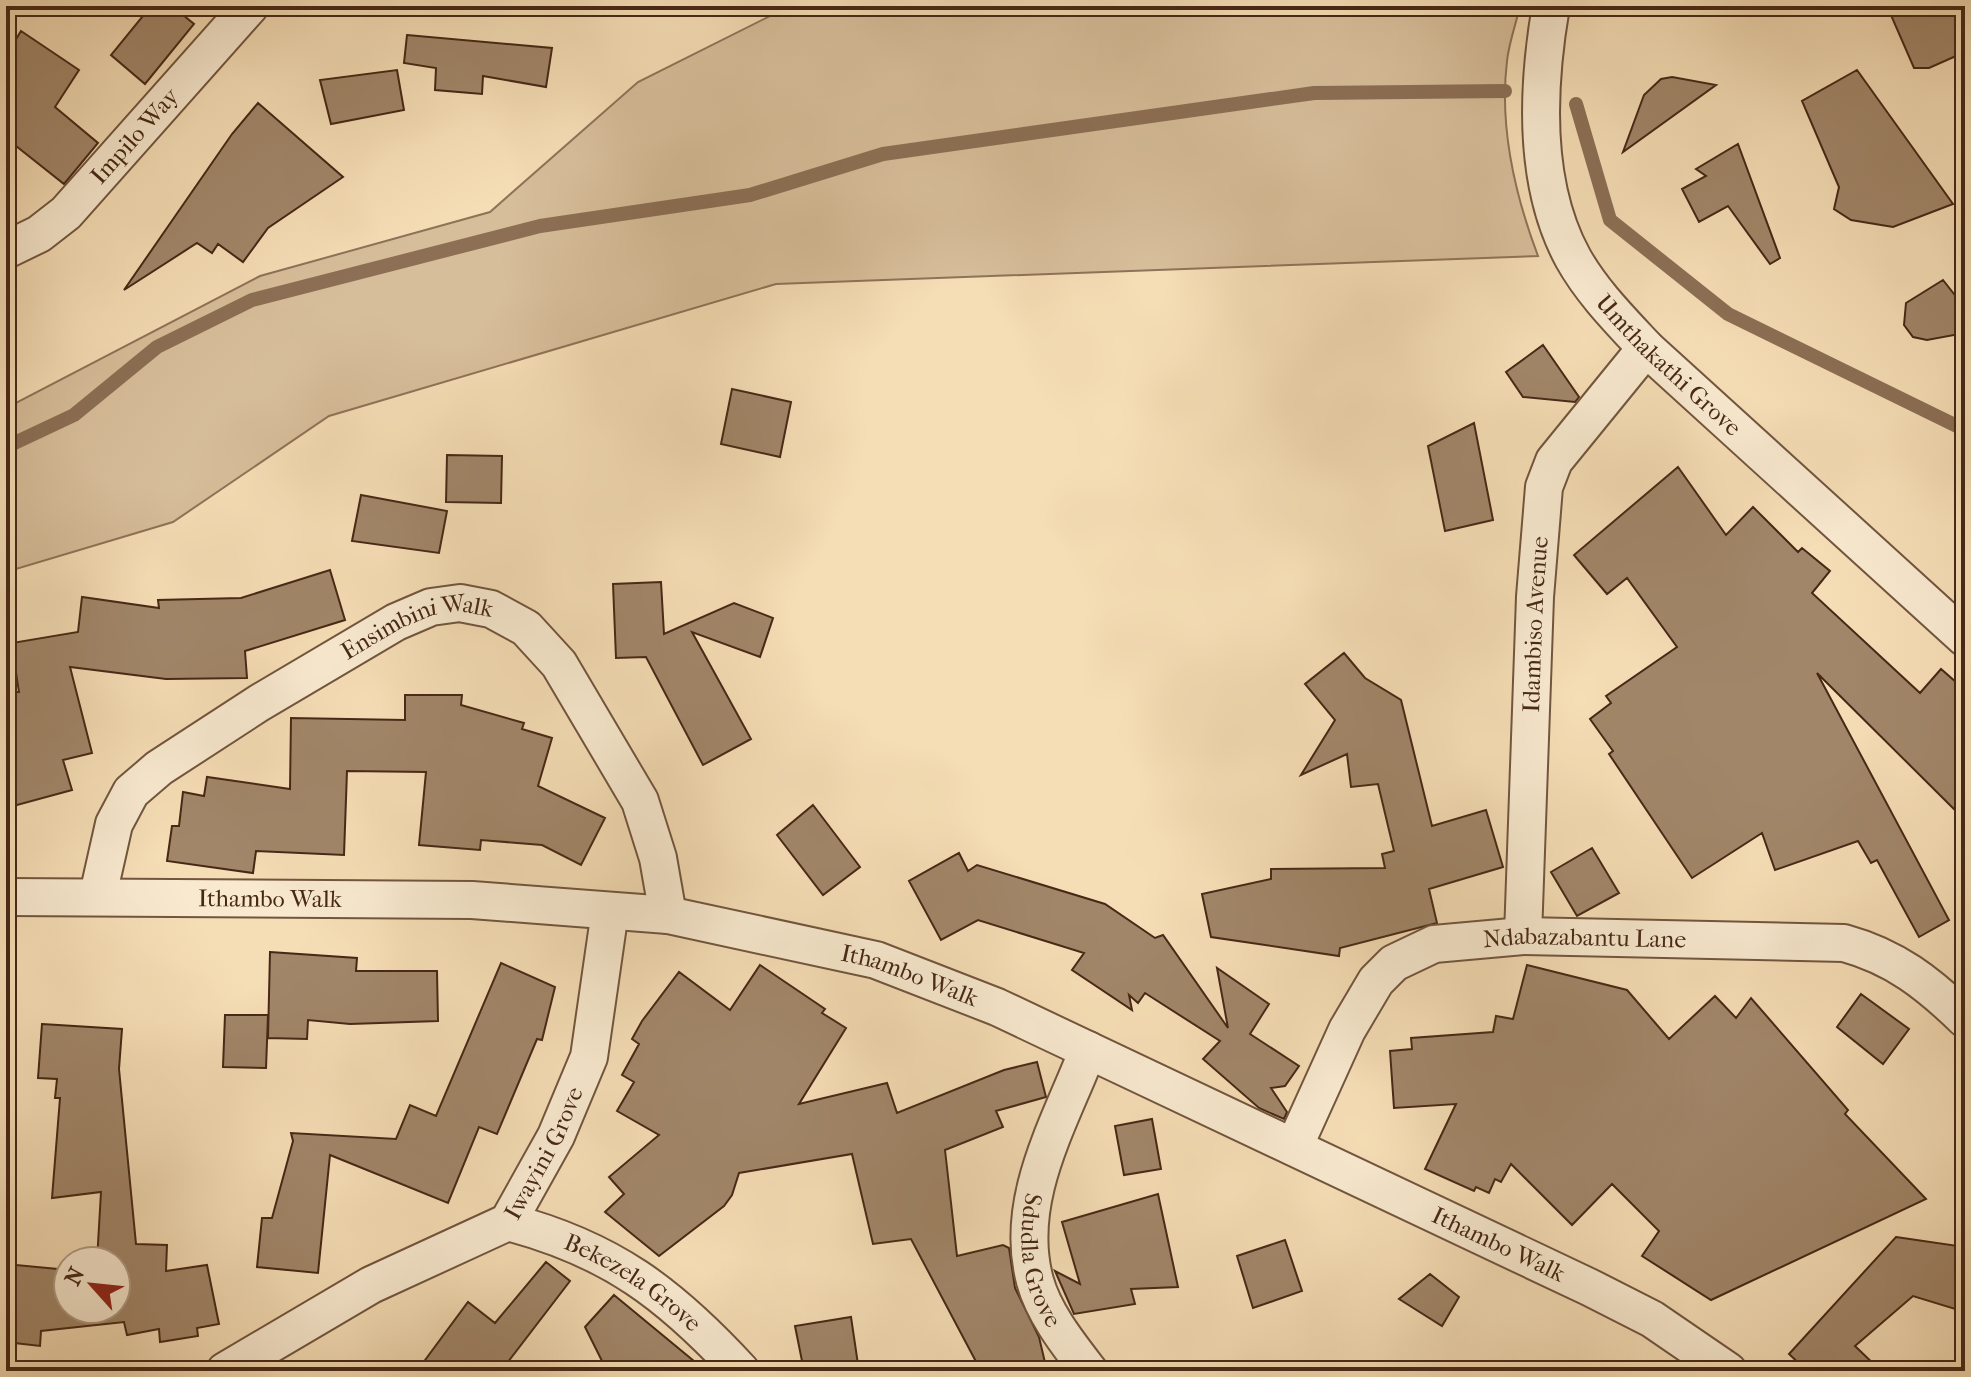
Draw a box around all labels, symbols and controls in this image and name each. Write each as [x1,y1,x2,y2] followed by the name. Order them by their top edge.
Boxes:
[85,81,185,190] street label: Impilo Way
[1590,289,1747,442] street label: Umthakathi Grove
[1517,535,1554,713] street label: Idambiso Avenue
[336,588,496,665] street label: Ensimbini Walk
[198,884,343,913] street label: Ithambo Walk
[1482,922,1687,954] street label: Ndabazabantu Lane
[838,939,983,1013] street label: Ithambo Walk
[498,1083,589,1224] street label: Iwayini Grove
[1015,1191,1068,1332] street label: Sdudla Grove
[1427,1201,1570,1288] street label: Ithambo Walk
[560,1228,707,1337] street label: Bekezela Grove
[52,1245,132,1325] north arrow
[60,1263,91,1290] text: N

